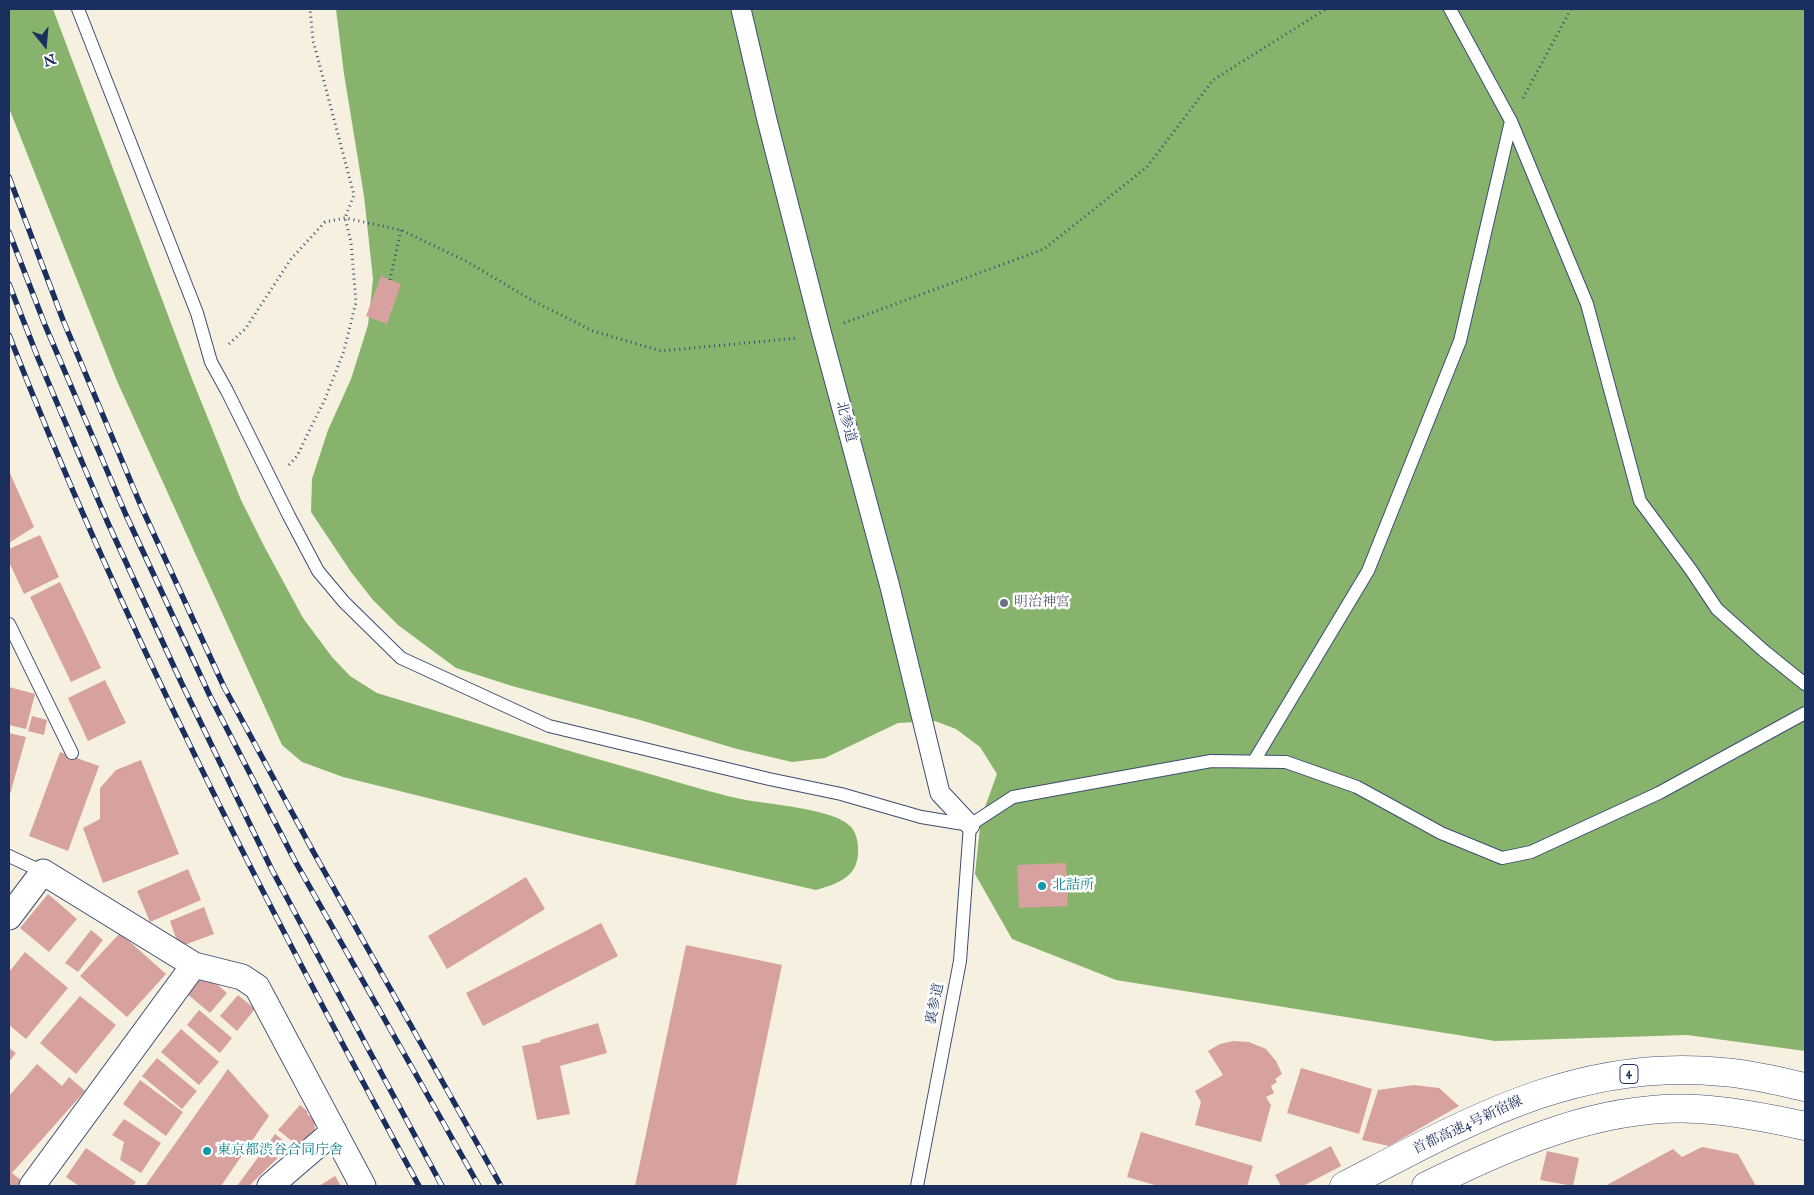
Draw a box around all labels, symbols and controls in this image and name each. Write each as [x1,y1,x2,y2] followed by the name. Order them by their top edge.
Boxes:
[20,20,70,70] north arrow
[41,49,58,70] text: N
[831,400,859,444] street label: 北参道
[1014,595,1070,611] place label: 明治神宮
[998,597,1010,609] marker: 明治神宮
[1052,878,1094,894] place label: 北詰所
[1036,880,1048,892] marker: 北詰所
[924,982,948,1026] street label: 裏参道
[1620,1064,1638,1084] road number: 4
[1411,1093,1525,1159] street label: 首都高速4号新宿線
[217,1143,343,1159] place label: 東京都渋谷合同庁舎
[201,1145,213,1157] marker: 東京都渋谷合同庁舎

